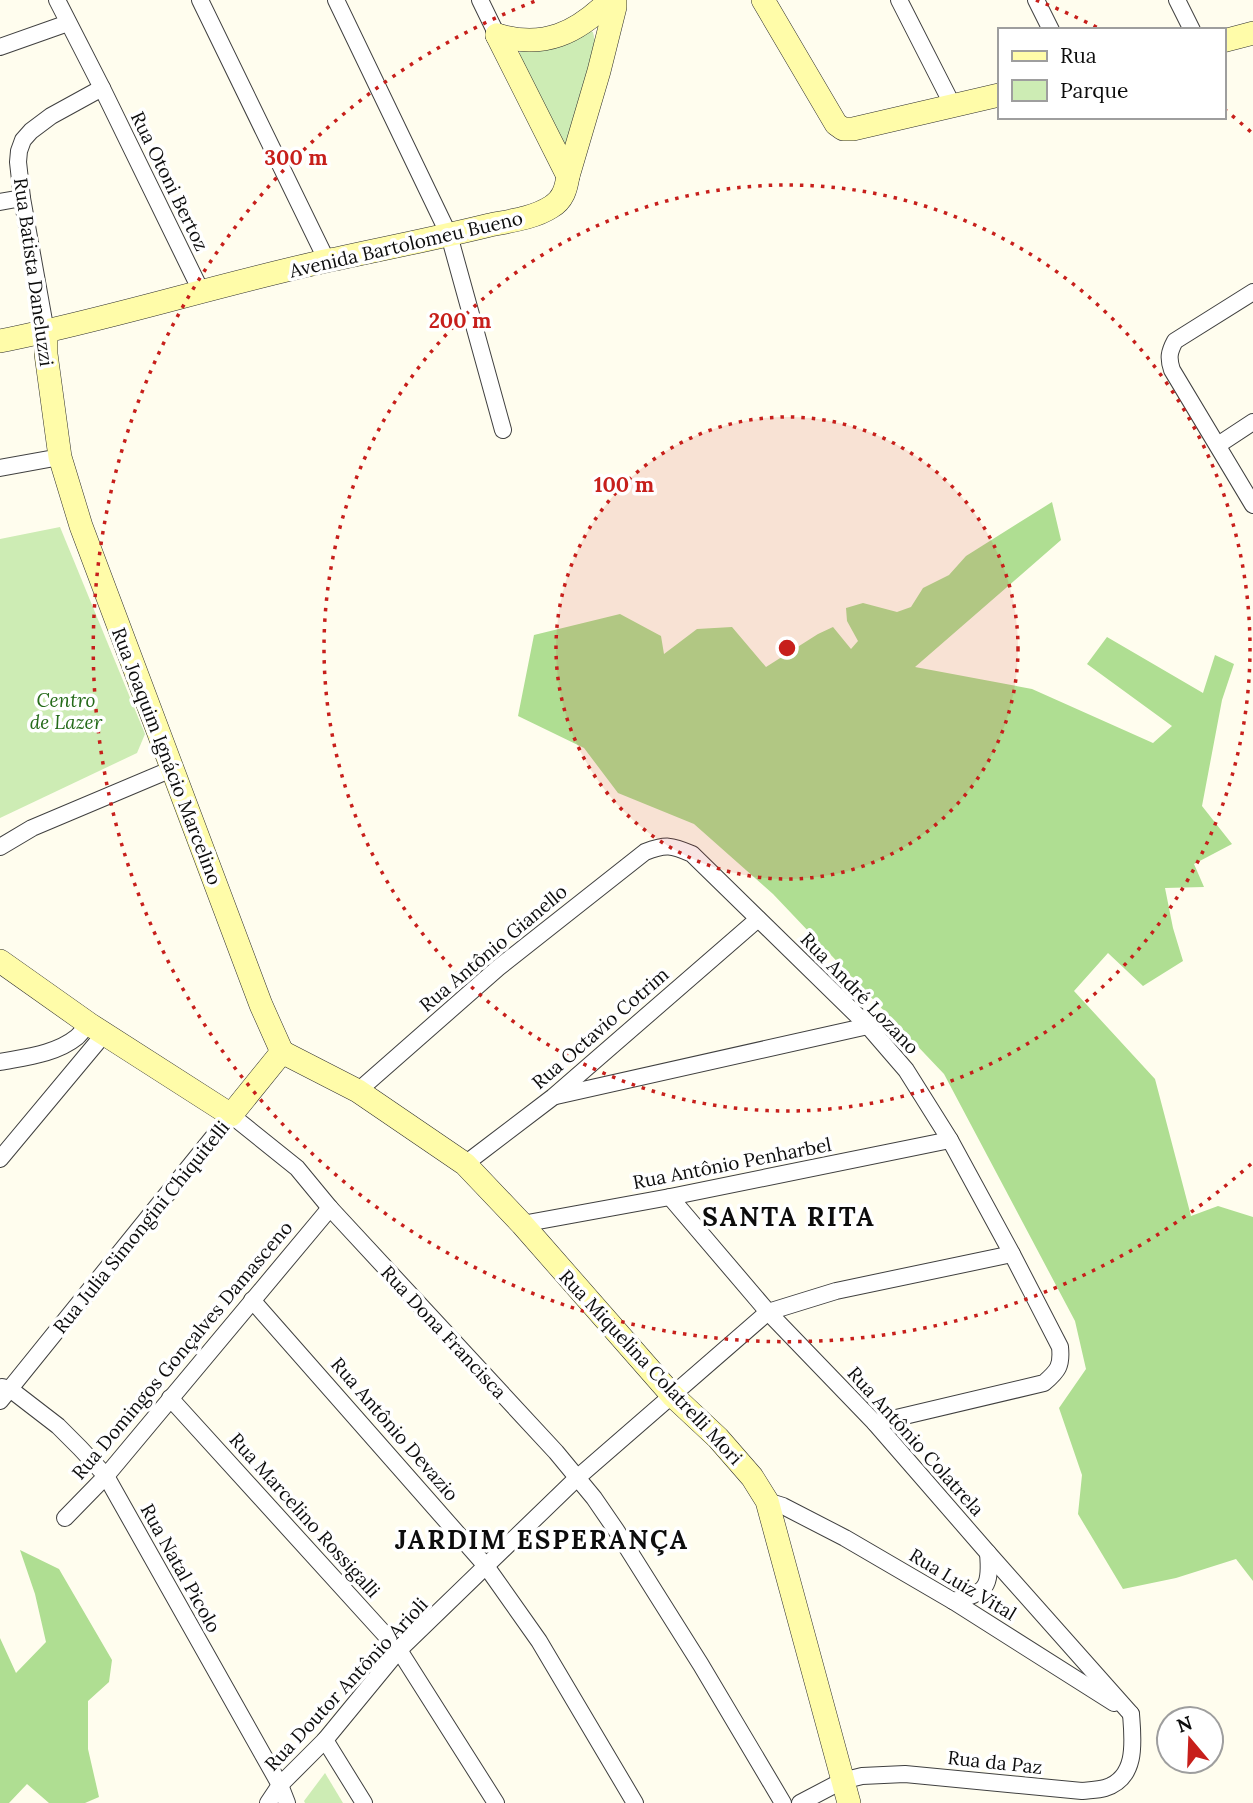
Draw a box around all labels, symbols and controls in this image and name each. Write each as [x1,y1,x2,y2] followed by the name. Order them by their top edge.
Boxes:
[998,28,1225,119] legend
[1060,42,1097,69] text: Rua
[1060,77,1128,104] text: Parque
[126,107,214,255] street label: Rua Otoni Bertoz
[264,144,328,171] text: 300 m
[9,176,59,368] street label: Rua Batista Daneluzzi
[286,205,525,283] street label: Avenida Bartolomeu Bueno
[429,307,491,334] text: 200 m
[594,471,654,498] text: 100 m
[107,624,227,888] street label: Rua Joaquim Ignácio Marcelino
[775,636,799,660] centre of rings
[30,688,103,734] park label: Centro de Lazer
[414,879,572,1017] street label: Rua Antônio Gianello
[796,927,924,1059] street label: Rua André Lozano
[527,962,673,1094] street label: Rua Octavio Cotrim
[48,1116,234,1338] street label: Rua Julia Simongini Chiquitelli
[631,1132,833,1194] street label: Rua Antônio Penharbel
[702,1200,876,1233] district label: SANTA RITA
[67,1216,297,1484] street label: Rua Domingos Gonçalves Damasceno
[376,1260,512,1404] street label: Rua Dona Francisca
[554,1264,748,1470] street label: Rua Miquelina Colatrelli Mori
[326,1352,464,1506] street label: Rua Antônio Devazio
[843,1361,990,1521] street label: Rua Antônio Colatrela
[225,1428,385,1602] street label: Rua Marcelino Rossigalli
[136,1499,226,1637] street label: Rua Natal Picolo
[395,1523,689,1557] district label: JARDIM ESPERANÇA
[905,1543,1021,1625] street label: Rua Luiz Vital
[259,1592,433,1776] street label: Rua Doutor Antônio Arioli
[1155,1705,1225,1775] north arrow
[1174,1710,1196,1738] text: N
[946,1745,1044,1779] street label: Rua da Paz

